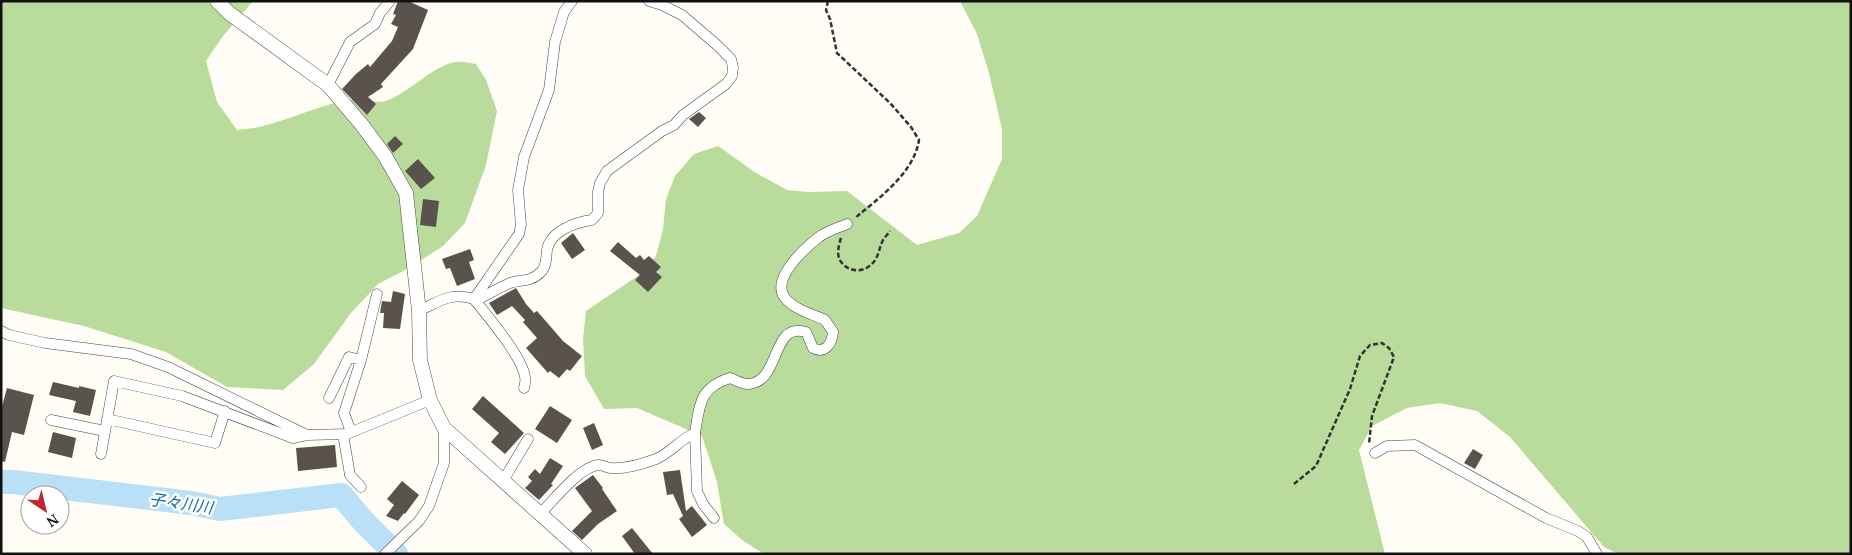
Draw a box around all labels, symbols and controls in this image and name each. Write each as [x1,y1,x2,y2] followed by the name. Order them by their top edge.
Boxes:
[20,485,70,535] north arrow
[148,488,216,519] water label: 子々川川
[43,510,63,532] text: N

